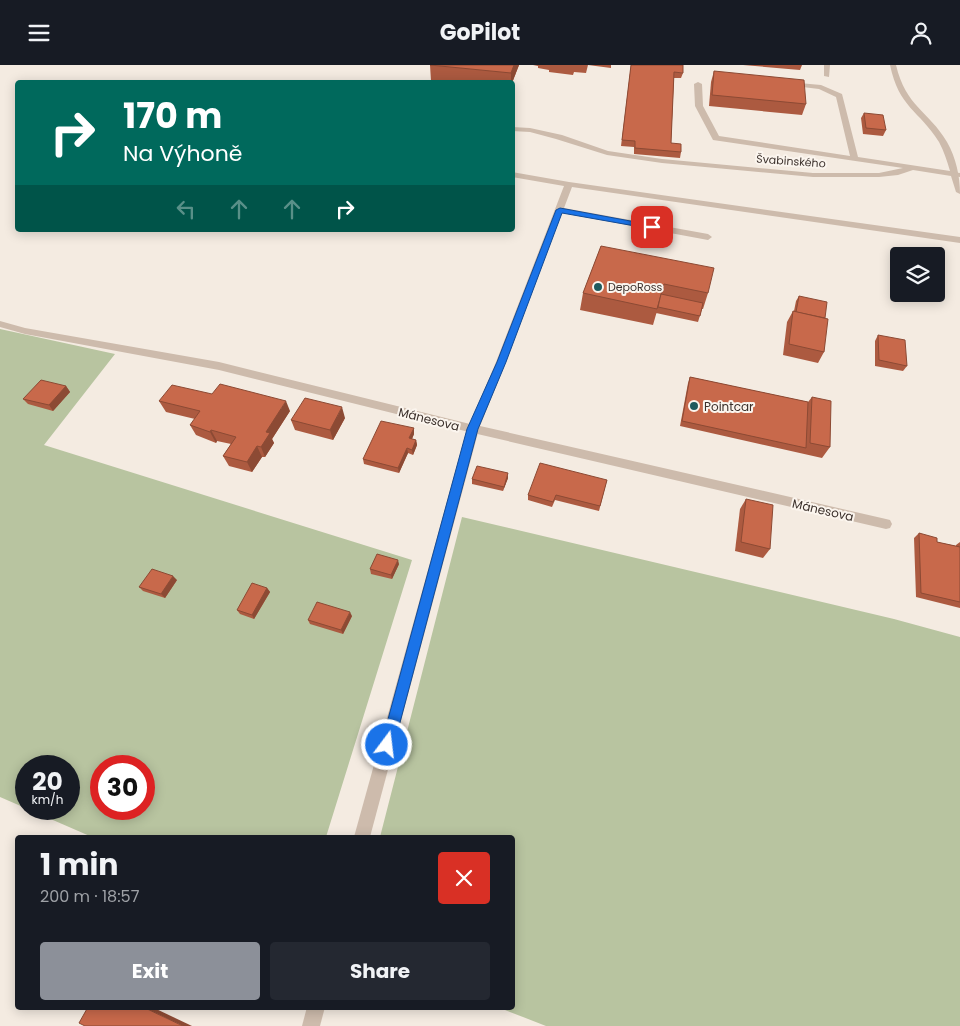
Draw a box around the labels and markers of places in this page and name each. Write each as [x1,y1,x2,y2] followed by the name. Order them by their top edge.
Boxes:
[631,206,673,248] pin
[608,279,663,295] place label: DepoRoss
[592,281,604,293] marker: DepoRoss
[704,398,754,415] place label: Pointcar
[688,400,700,412] marker: Pointcar

